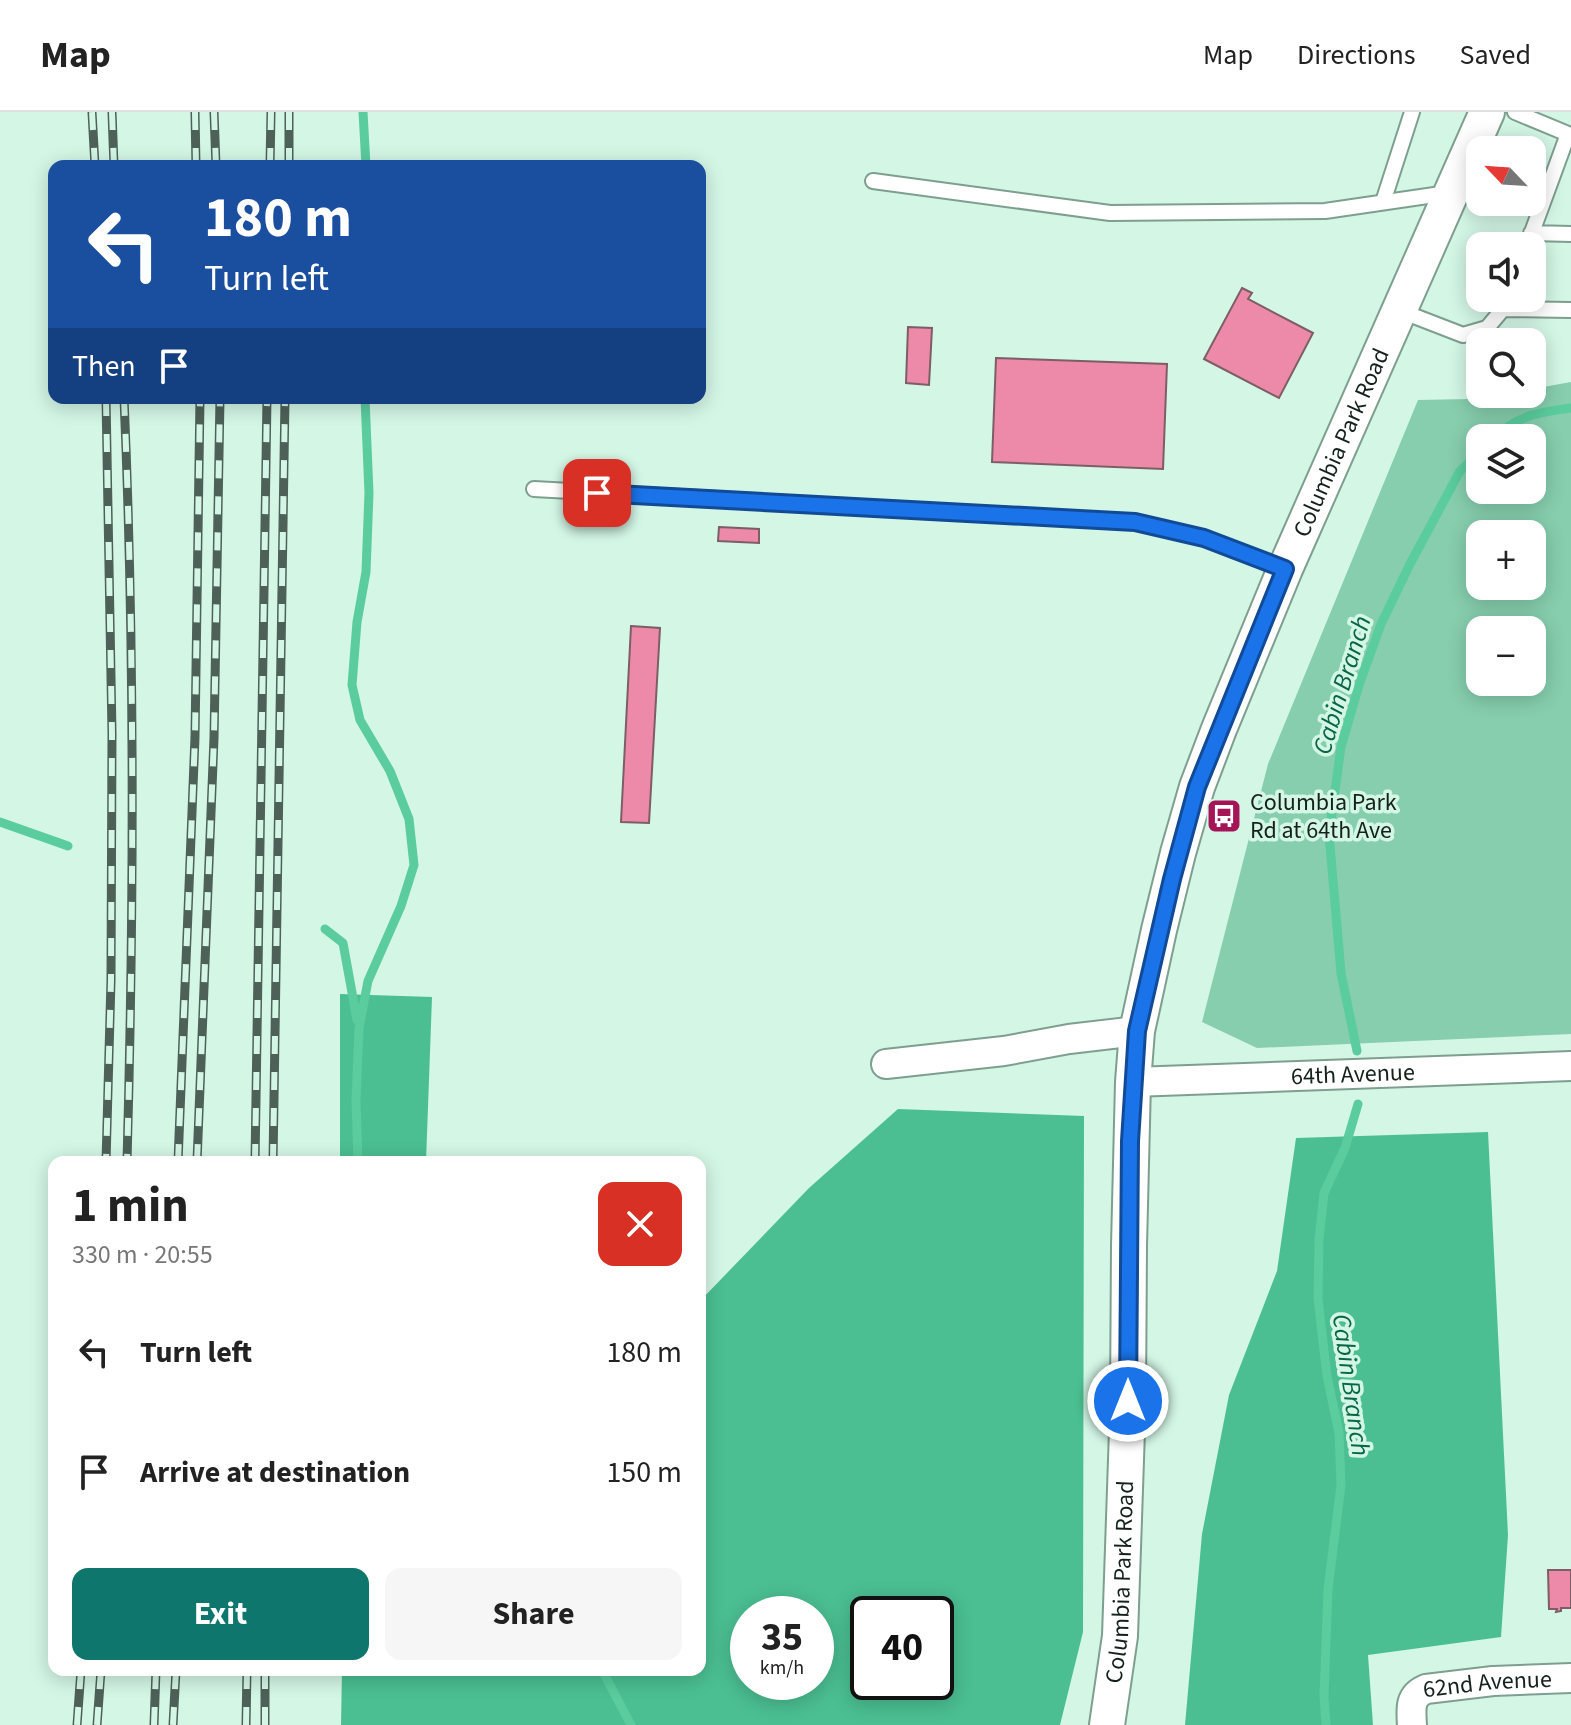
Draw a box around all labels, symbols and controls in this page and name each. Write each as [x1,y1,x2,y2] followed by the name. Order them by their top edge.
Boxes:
[40,28,111,82] text: Map
[1203,35,1253,75] text: Map
[1297,35,1416,75] text: Directions
[1460,35,1531,75] text: Saved
[1466,136,1546,216] north arrow
[1466,136,1546,696] map controls
[204,179,352,258] text: 180 m
[72,192,176,296] icon: left
[1466,232,1546,312] button: sound
[204,253,329,304] text: Turn left
[1466,328,1546,408] button: search
[1284,343,1398,543] street label: Columbia Park Road
[152,344,196,388] icon: arrive
[72,345,136,388] text: Then
[1466,424,1546,504] button: layers
[563,459,631,527] pin
[575,471,619,515] icon: arrive
[1466,520,1546,600] button: +
[1303,611,1381,759] water label: Cabin Branch
[1466,616,1546,696] button: −
[1250,785,1397,848] place label: Columbia Park Rd at 64th Ave
[1205,797,1243,835] bus stop icon: Columbia Park Rd at 64th Ave
[1290,1054,1415,1094] street label: 64th Avenue
[72,1172,189,1240] text: 1 min
[598,1182,682,1266] button: close
[72,1236,213,1273] text: 330 m · 20:55
[1323,1312,1379,1458] water label: Cabin Branch
[72,1330,116,1374] icon: left
[140,1331,252,1374] text: Turn left
[606,1331,682,1374] text: 180 m
[1086,1359,1170,1443] position arrow
[72,1450,116,1494] icon: arrive
[140,1451,410,1494] text: Arrive at destination
[606,1451,682,1494] text: 150 m
[1096,1480,1143,1686] street label: Columbia Park Road
[72,1568,369,1660] button: Exit
[385,1568,682,1660] button: Share
[850,1596,954,1700] speed limit sign: 40
[761,1609,803,1666] text: 35
[760,1654,804,1682] text: km/h
[1421,1661,1552,1707] street label: 62nd Avenue

